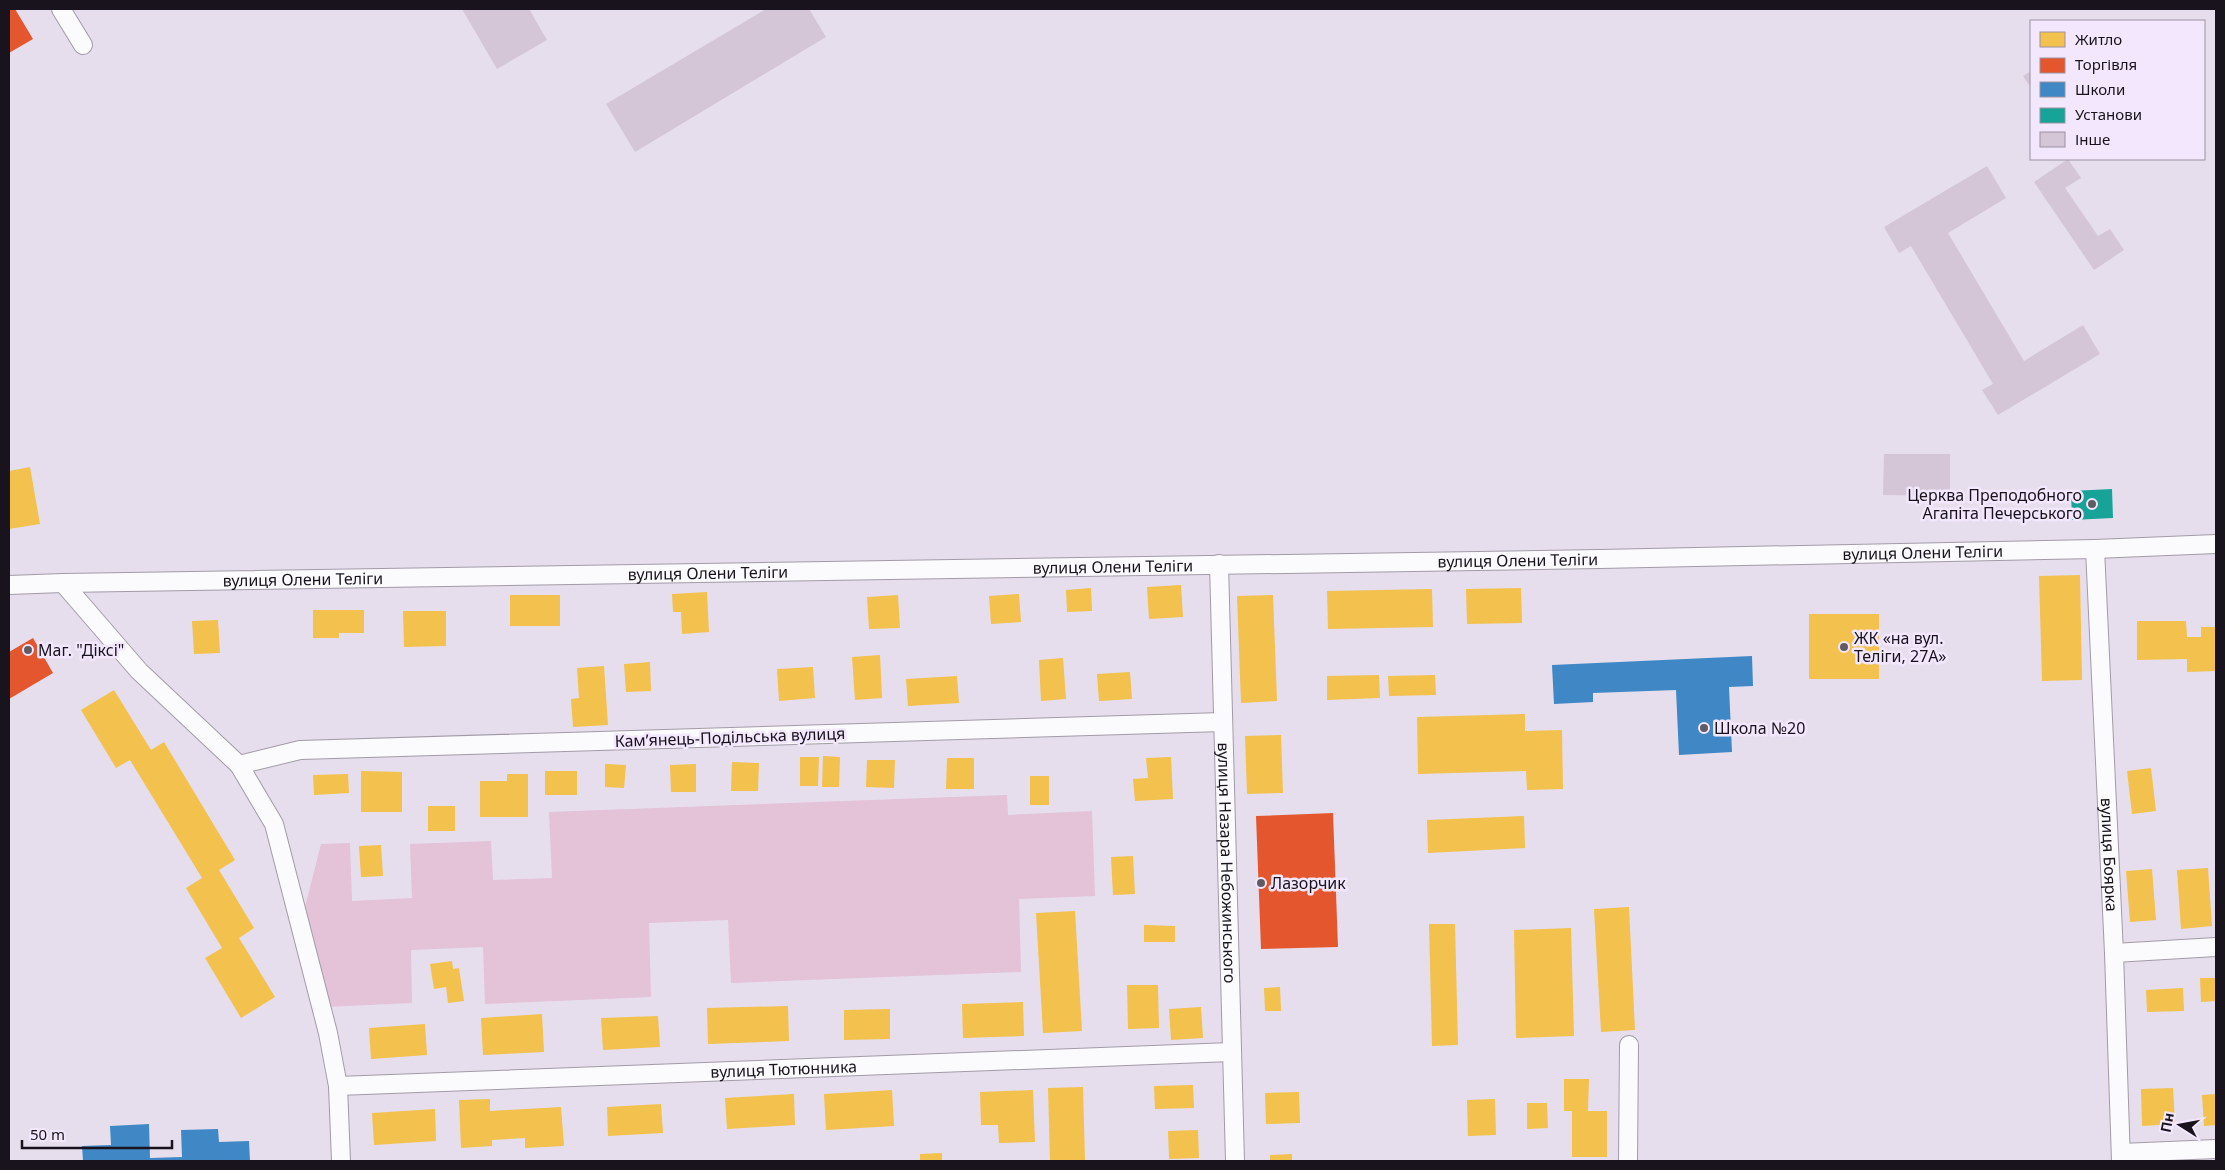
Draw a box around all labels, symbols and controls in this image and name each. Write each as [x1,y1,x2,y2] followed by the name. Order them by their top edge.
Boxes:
[2030,20,2205,160] legend
[2075,29,2122,49] text: Житло
[2075,54,2137,74] text: Торгівля
[2075,79,2125,99] text: Школи
[2075,104,2142,124] text: Установи
[2075,129,2110,149] text: Інше
[1907,484,2082,524] place label: Церква Преподобного Агапіта Печерського
[2086,498,2098,510] marker: Церква Преподобного Агапіта Печерського
[1842,540,2003,565] street label: вулиця Олени Теліги
[1437,548,1598,573] street label: вулиця Олени Теліги
[1032,554,1193,579] street label: вулиця Олени Теліги
[627,561,788,585] street label: вулиця Олени Теліги
[222,567,383,592] street label: вулиця Олени Теліги
[1854,627,1946,667] place label: ЖК «на вул. Теліги, 27А»
[38,639,124,661] place label: Маг. "Діксі"
[1838,641,1850,653] marker: ЖК «на вул. Теліги, 27А»
[22,644,34,656] marker: Маг. "Діксі"
[1714,717,1805,739] place label: Школа №20
[614,722,846,752] street label: Камʼянець-Подільська вулиця
[1698,722,1710,734] marker: Школа №20
[1213,742,1241,984] street label: вулиця Назара Небожинського
[2096,797,2123,912] street label: вулиця Боярка
[1271,872,1346,894] place label: Лазорчик
[1255,877,1267,889] marker: Лазорчик
[710,1055,857,1083] street label: вулиця Тютюнника
[2155,1100,2205,1150] north arrow
[2156,1111,2178,1134] text: Пн
[22,1118,172,1150] scale bar
[30,1124,65,1144] text: 50 m

